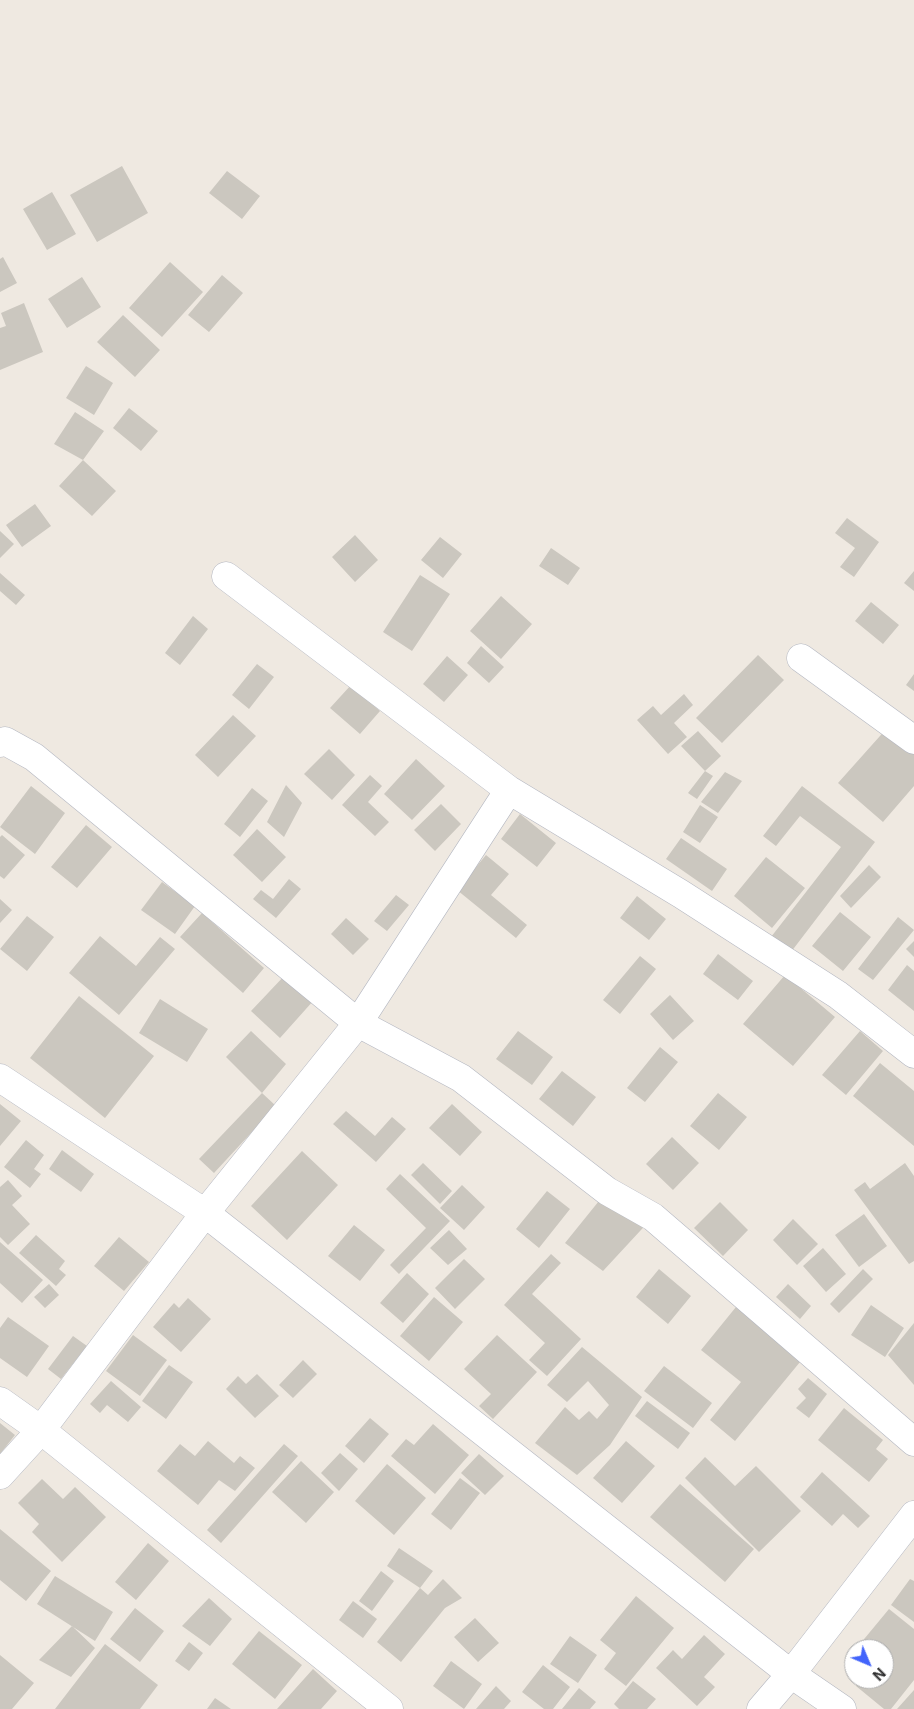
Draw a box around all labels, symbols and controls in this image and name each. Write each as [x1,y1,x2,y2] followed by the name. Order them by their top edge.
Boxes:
[844,1639,894,1689] north arrow
[869,1664,889,1684] text: N

